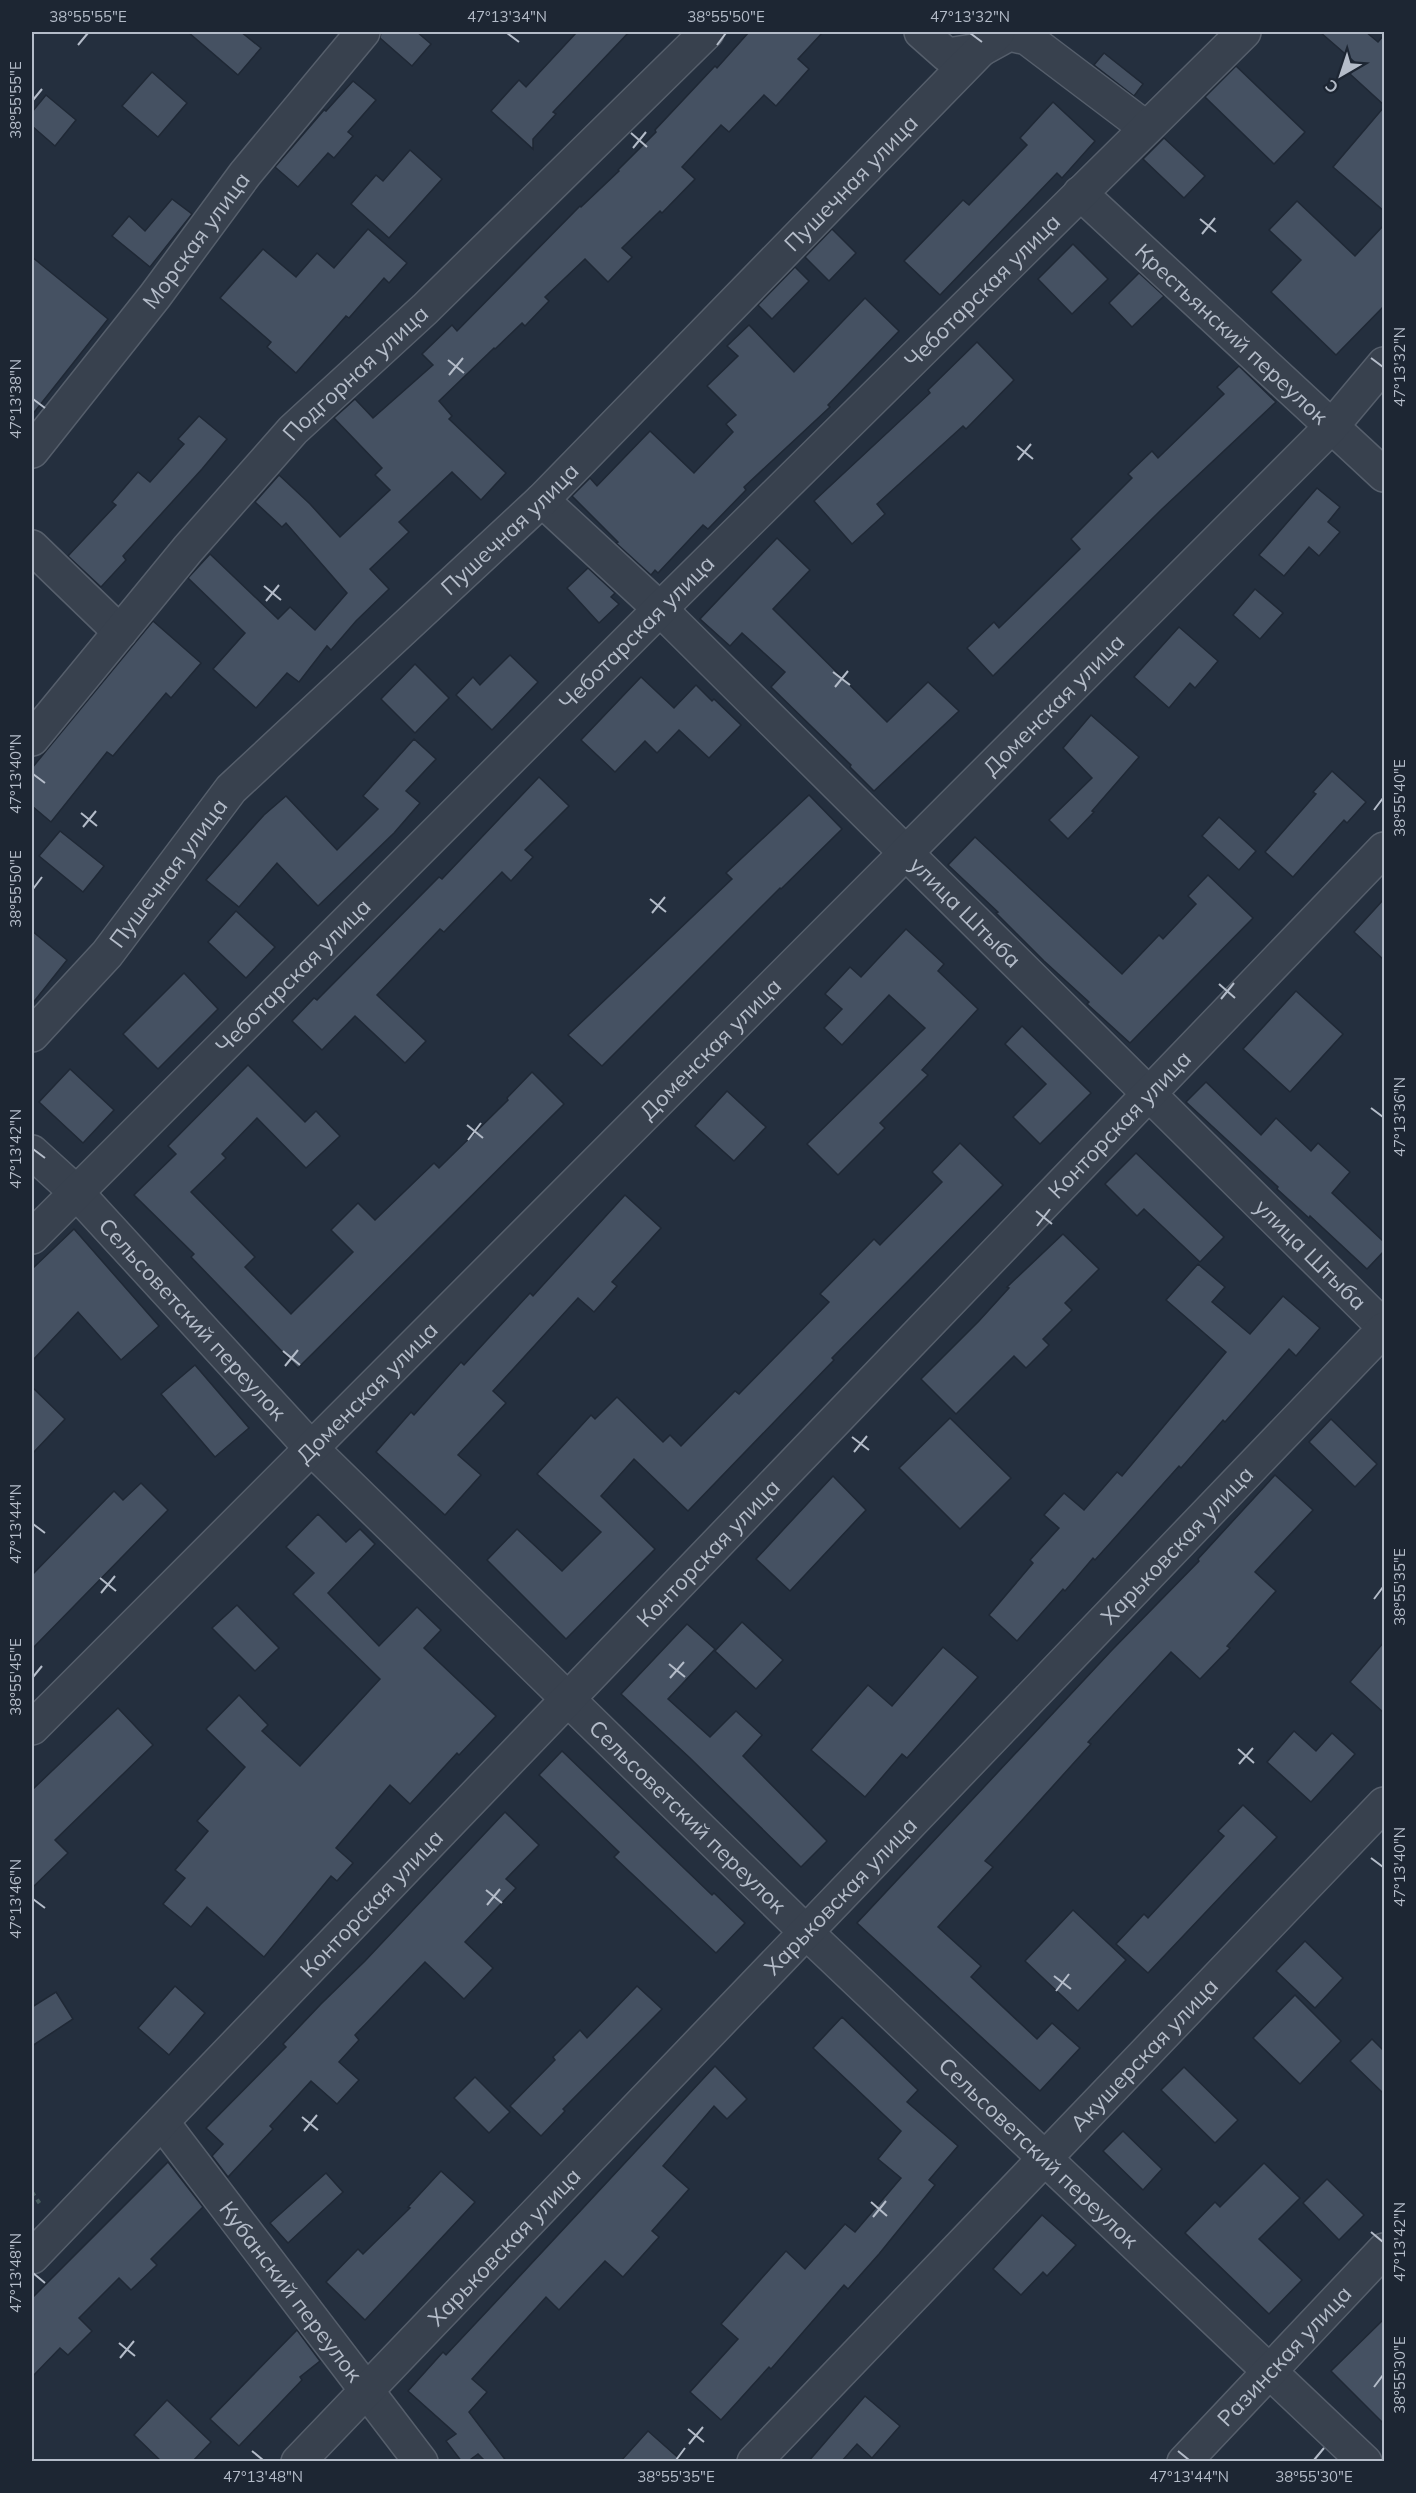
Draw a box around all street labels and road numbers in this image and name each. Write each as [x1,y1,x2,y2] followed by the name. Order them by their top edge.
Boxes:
[778,109,924,257] street label: Пушечная улица
[136,166,256,315] street label: Морская улица
[898,208,1066,374] street label: Чеботарская улица
[1129,237,1334,430] street label: Крестьянский переулок
[276,299,434,446] street label: Подгорная улица
[435,457,585,601] street label: Пушечная улица
[553,549,720,716] street label: Чеботарская улица
[977,628,1130,781] street label: Доменская улица
[103,792,233,953] street label: Пушечная улица
[904,851,1027,974] street label: улица Штыба
[209,893,376,1060] street label: Чеботарская улица
[634,972,787,1125] street label: Доменская улица
[1042,1045,1197,1205] street label: Конторская улица
[1249,1193,1372,1316] street label: улица Штыба
[93,1212,293,1426] street label: Сельсоветский переулок
[290,1316,444,1469] street label: Доменская улица
[1095,1460,1259,1630] street label: Харьковская улица
[630,1473,786,1633] street label: Конторская улица
[583,1714,792,1919] street label: Сельсоветский переулок
[758,1811,923,1981] street label: Харьковская улица
[294,1824,449,1984] street label: Конторская улица
[1064,1972,1224,2137] street label: Акушерская улица
[933,2051,1145,2254] street label: Сельсоветский переулок
[422,2162,586,2332] street label: Харьковская улица
[213,2196,369,2387] street label: Кубанский переулок
[1211,2280,1357,2432] street label: Разинская улица

